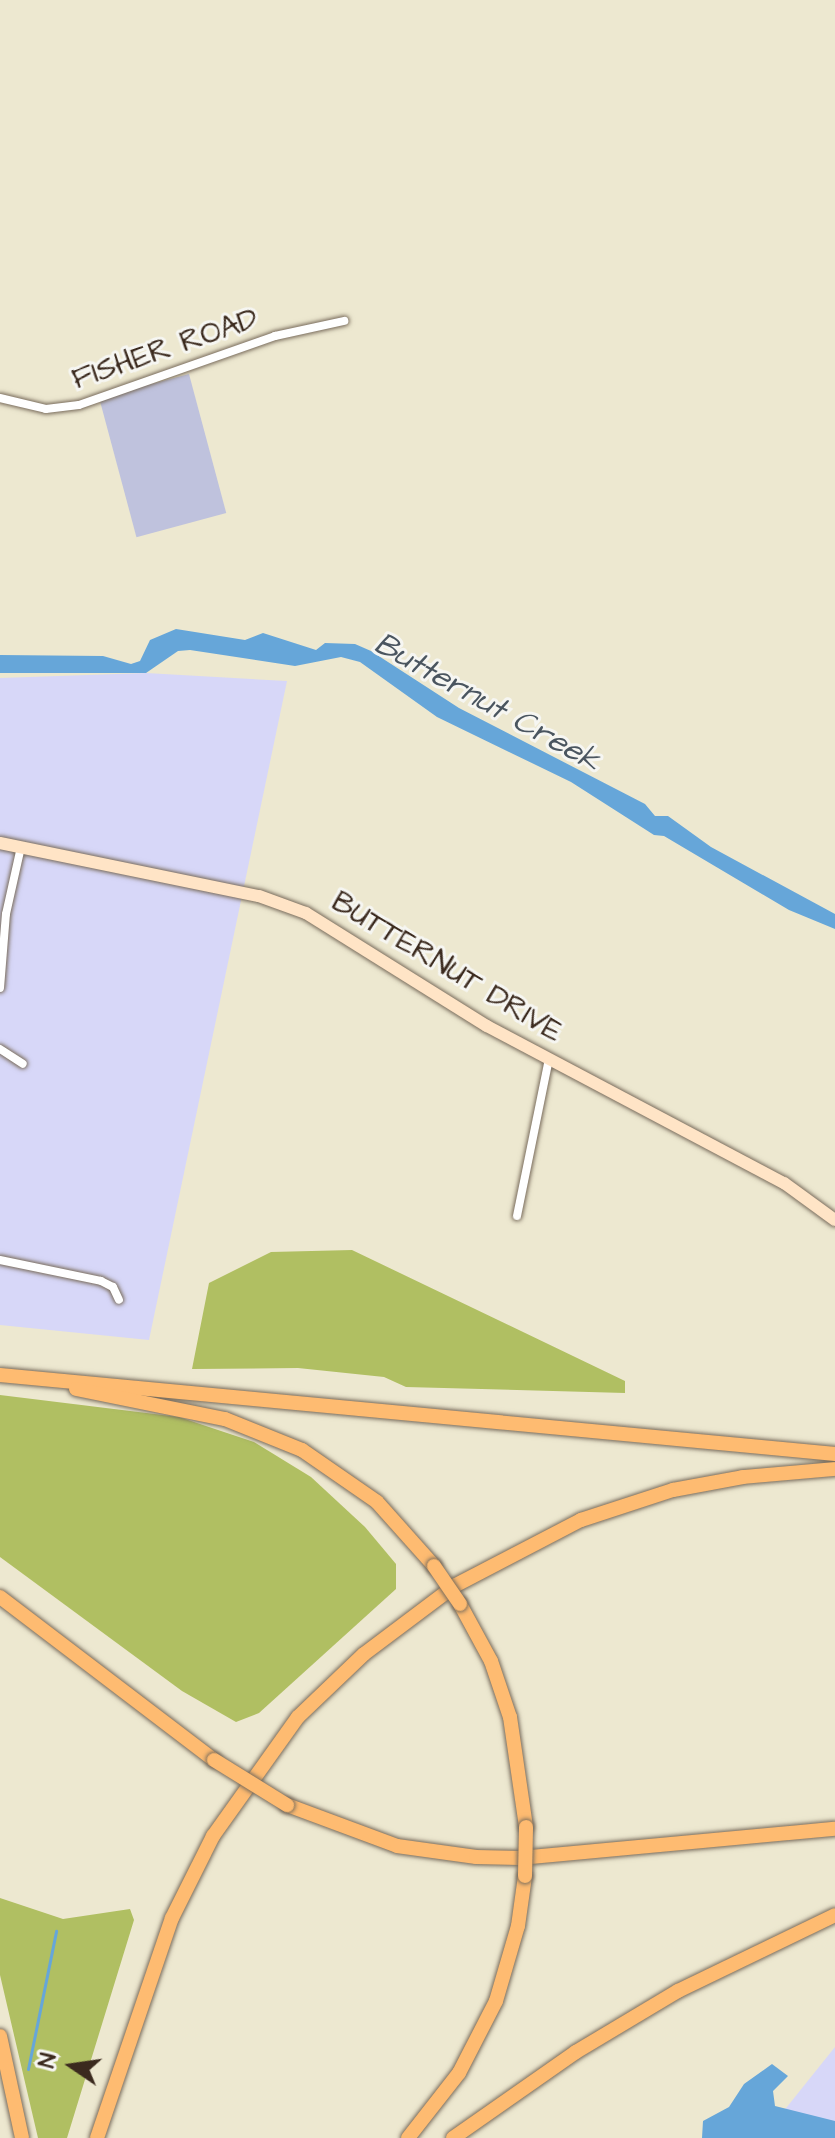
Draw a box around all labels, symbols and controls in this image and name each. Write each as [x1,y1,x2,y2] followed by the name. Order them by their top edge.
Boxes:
[67,300,263,398] street label: FISHER ROAD
[367,625,607,781] water label: Butternut Creek
[325,884,569,1050] street label: BUTTERNUT DRIVE
[32,2026,112,2106] north arrow
[31,2050,65,2071] text: N

